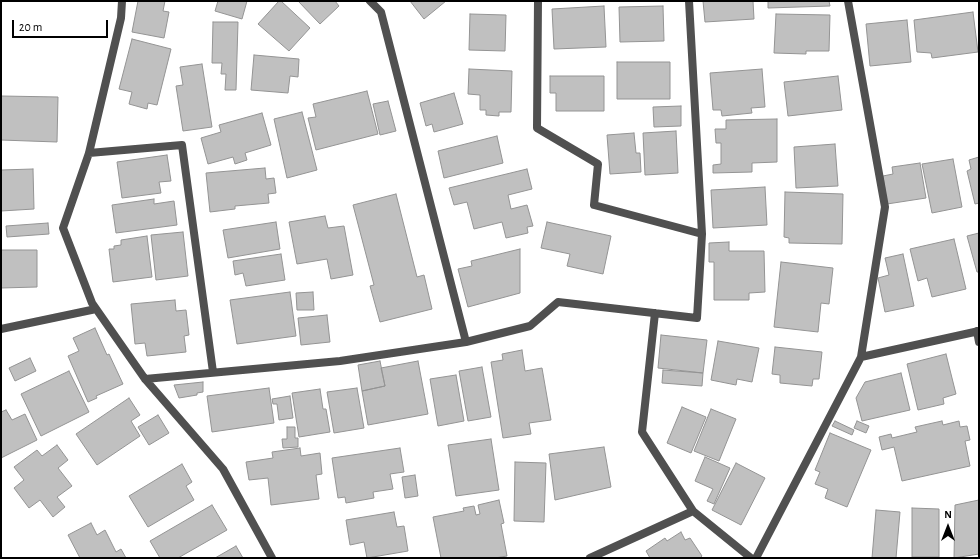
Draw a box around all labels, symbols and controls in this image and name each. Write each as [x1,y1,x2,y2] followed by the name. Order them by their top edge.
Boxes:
[14,12,110,38] scale bar
[19,21,42,33] text: 20 m
[928,507,968,547] north arrow
[944,509,952,520] text: N

